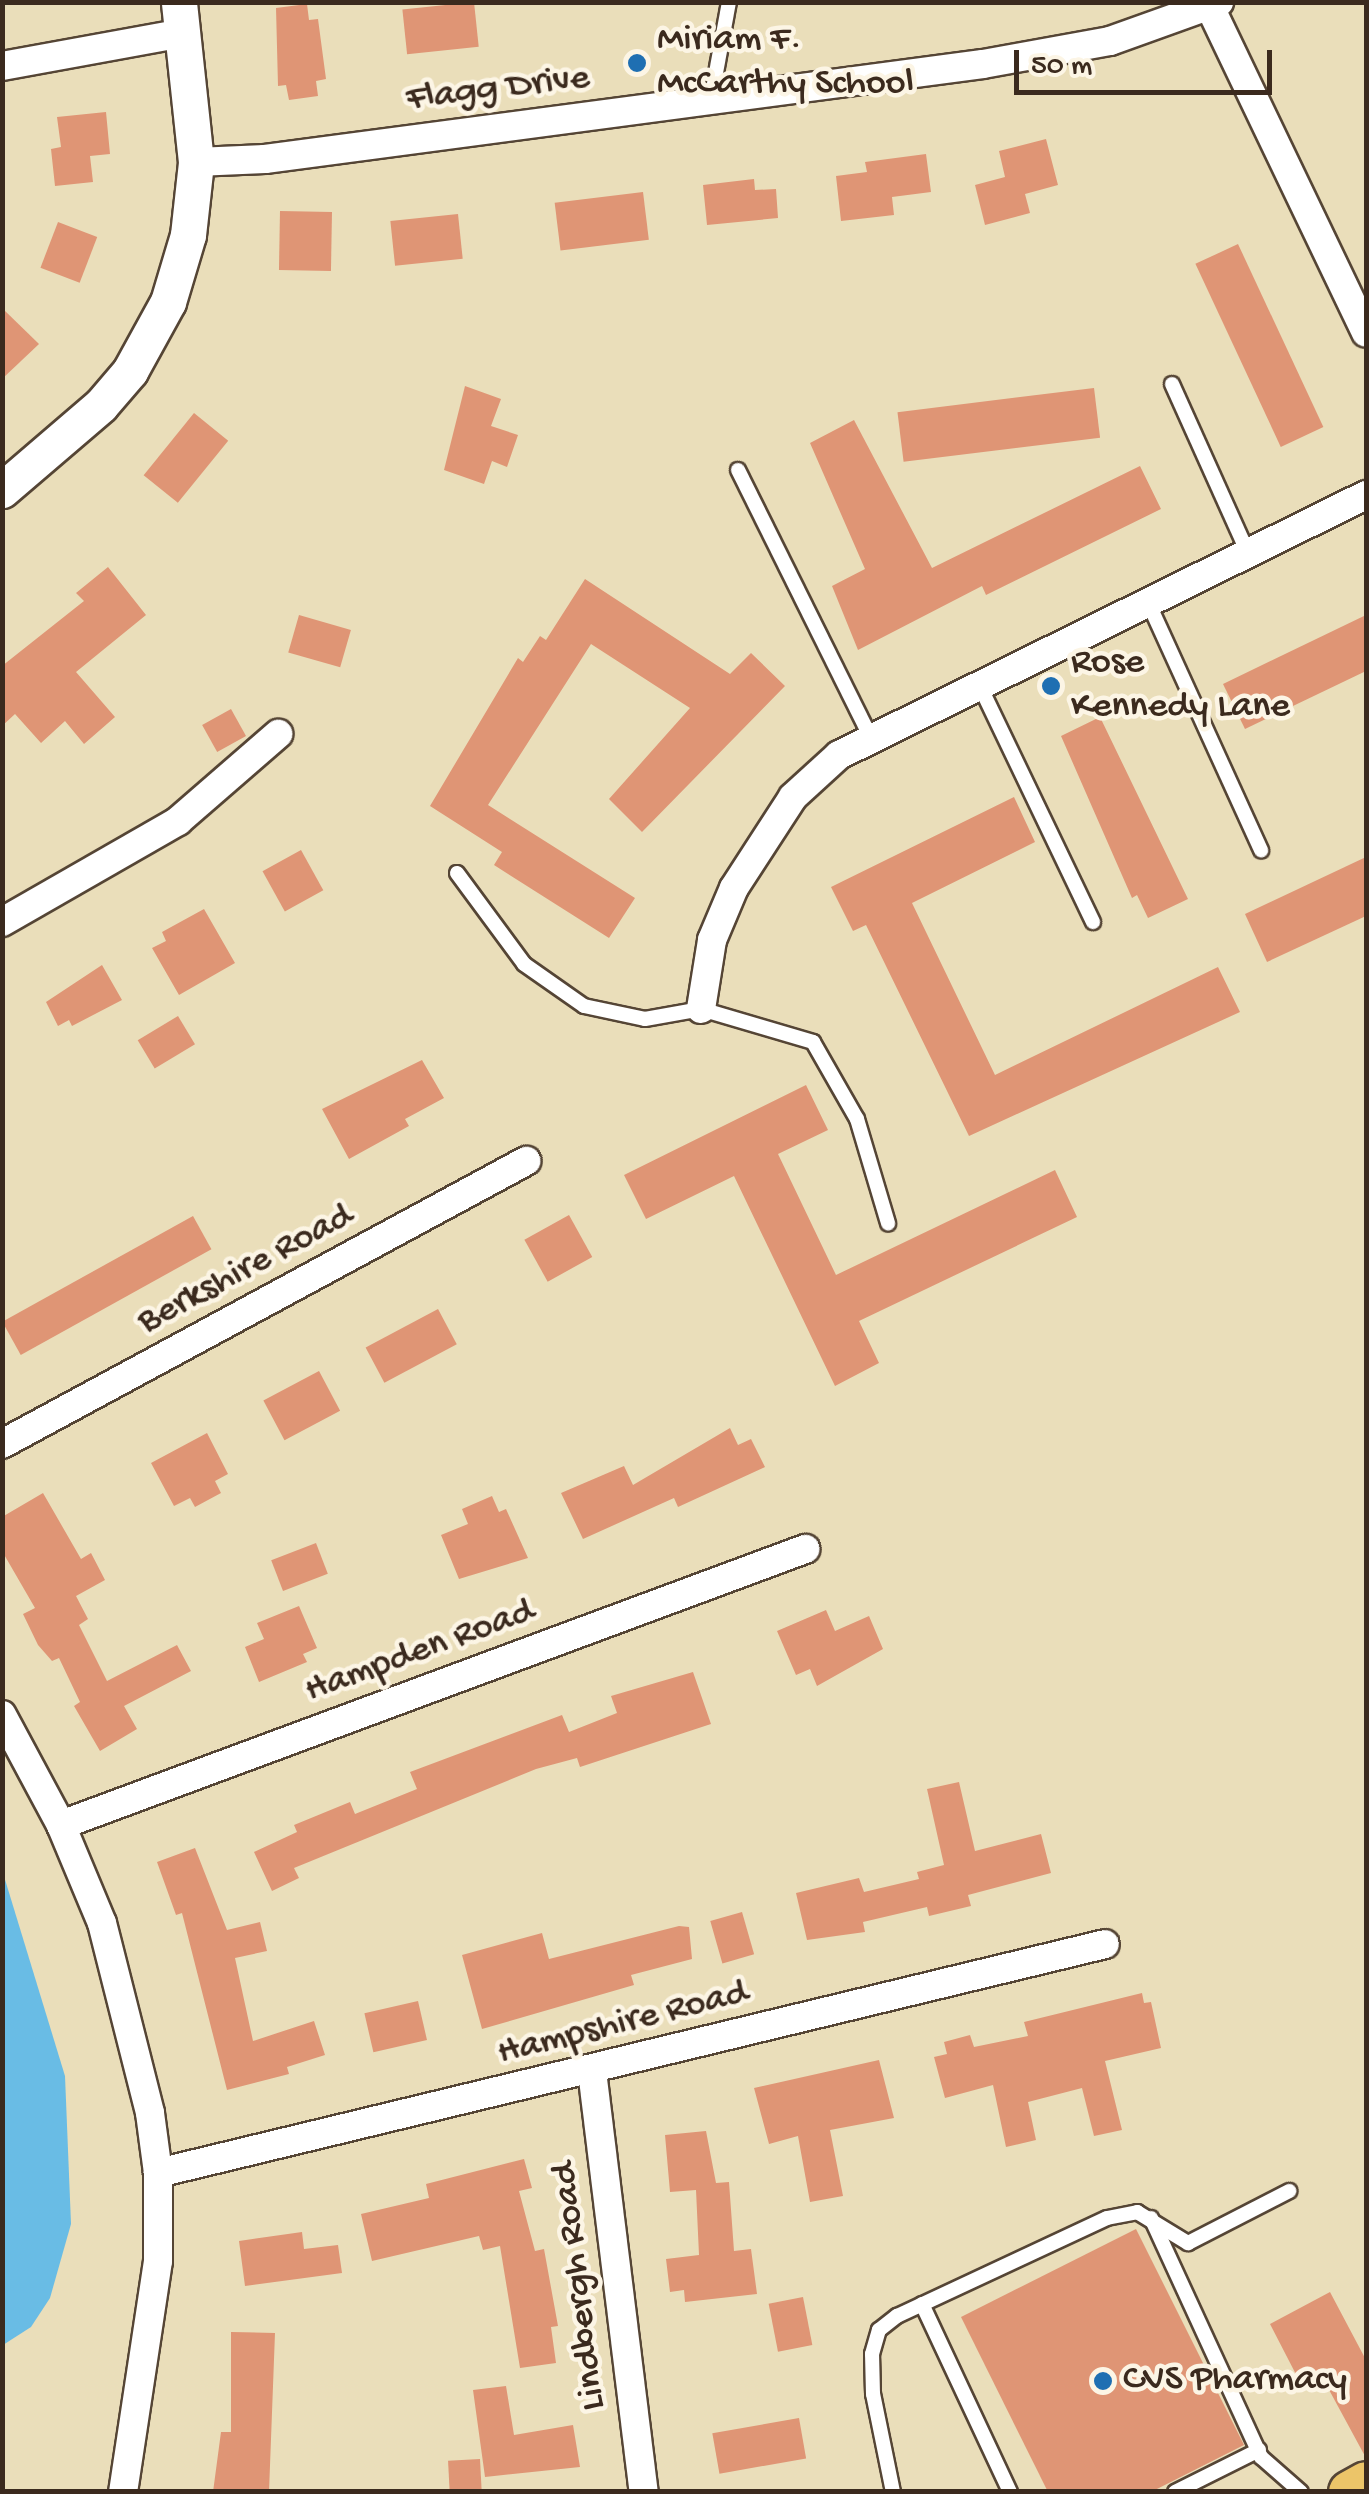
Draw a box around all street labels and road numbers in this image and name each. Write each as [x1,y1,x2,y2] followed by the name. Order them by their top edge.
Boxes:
[404,56,592,124] street label: Flagg Drive
[131,1194,361,1346] street label: Berkshire Road
[299,1589,541,1715] street label: Hampden Road
[493,1971,753,2077] street label: Hampshire Road
[543,2159,619,2413] street label: Lindbergh Road

